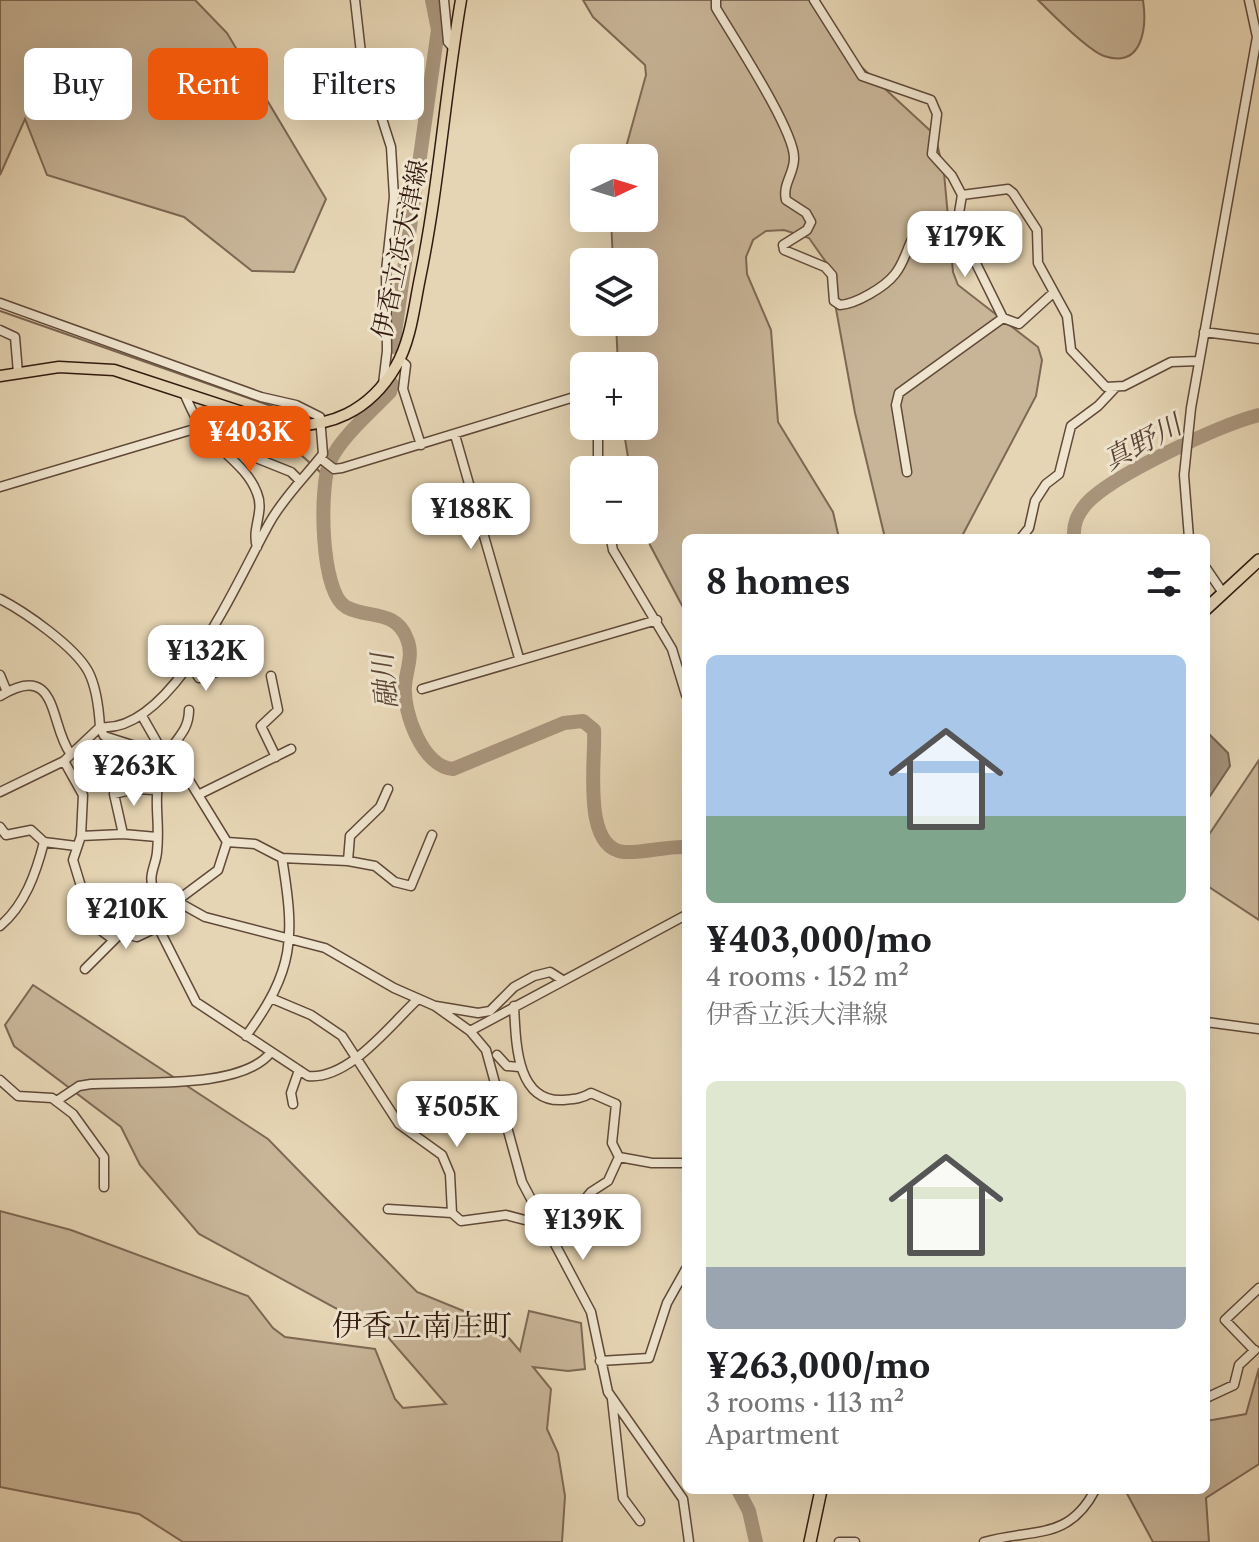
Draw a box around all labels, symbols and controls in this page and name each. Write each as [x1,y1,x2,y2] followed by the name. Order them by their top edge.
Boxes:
[24,48,132,120] chip: Buy
[148,48,268,120] chip: Rent
[284,48,424,120] chip: Filters
[570,144,658,232] north arrow
[570,144,658,544] map controls
[365,157,435,341] street label: 伊香立浜大津線
[909,211,1021,279] pin: ¥179K
[925,221,1005,253] text: ¥179K
[570,248,658,336] button: layers
[570,352,658,440] button: +
[194,406,306,474] pin: ¥403K
[1097,406,1190,477] water label: 真野川
[207,416,293,448] text: ¥403K
[570,456,658,544] button: −
[415,483,527,551] pin: ¥188K
[430,493,512,525] text: ¥188K
[1142,560,1186,604] icon: filters
[706,561,850,603] text: 8 homes
[150,625,262,693] pin: ¥132K
[166,635,246,667] text: ¥132K
[364,649,403,710] water label: 融川
[874,707,1018,851] icon: home
[78,740,190,808] pin: ¥263K
[92,750,176,782] text: ¥263K
[70,883,182,951] pin: ¥210K
[85,893,167,925] text: ¥210K
[706,919,932,961] text: ¥403,000/mo
[706,961,909,993] text: 4 rooms · 152 m²
[706,998,888,1030] text: 伊香立浜大津線
[401,1081,513,1149] pin: ¥505K
[415,1091,499,1123] text: ¥505K
[874,1133,1018,1277] icon: home
[527,1194,639,1262] pin: ¥139K
[543,1204,623,1236] text: ¥139K
[332,1307,512,1344] district label: 伊香立南庄町
[706,1345,930,1387] text: ¥263,000/mo
[706,1387,904,1419] text: 3 rooms · 113 m²
[706,1419,839,1451] text: Apartment

